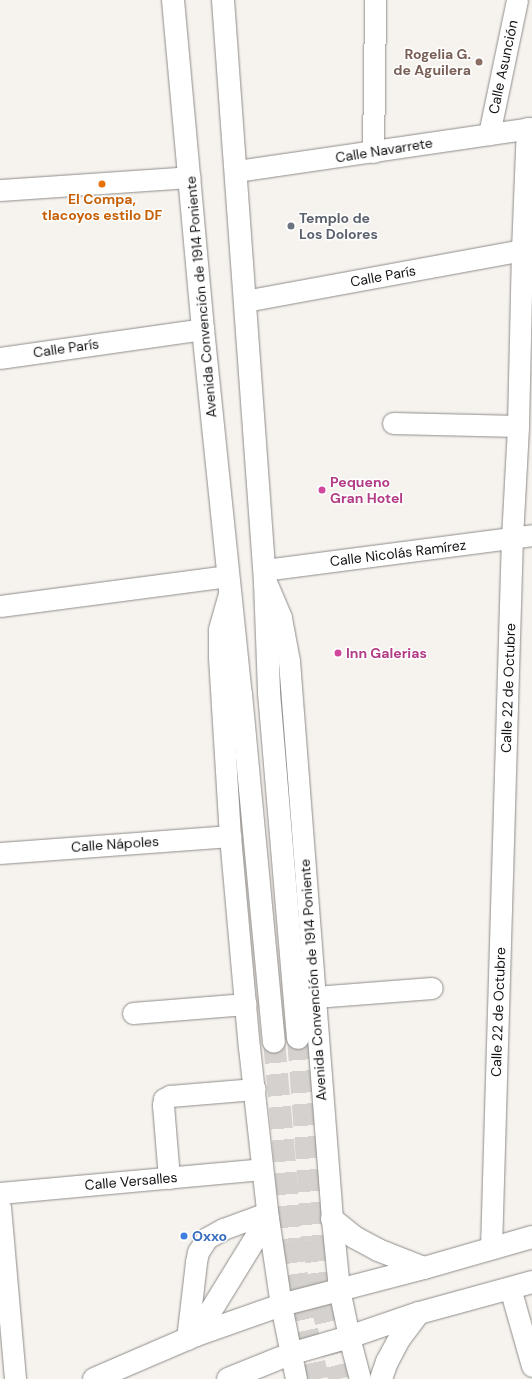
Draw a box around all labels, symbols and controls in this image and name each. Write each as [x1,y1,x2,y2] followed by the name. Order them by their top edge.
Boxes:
[485,18,521,116] street label: Calle Asunción
[393,46,471,78] place label: Rogelia G. de Aguilera
[474,57,484,67] marker: Rogelia G. de Aguilera
[334,134,434,166] street label: Calle Navarrete
[182,176,220,418] street label: Avenida Convención de 1914 Poniente
[97,179,107,189] marker: El Compa, tlacoyos estilo DF
[42,191,162,224] place label: El Compa, tlacoyos estilo DF
[299,210,378,242] place label: Templo de Los Dolores
[286,221,296,231] marker: Templo de Los Dolores
[349,262,417,290] street label: Calle París
[32,335,100,361] street label: Calle París
[330,474,403,506] place label: Pequeno Gran Hotel
[317,485,327,495] marker: Pequeno Gran Hotel
[329,536,467,570] street label: Calle Nicolás Ramírez
[497,623,519,753] street label: Calle 22 de Octubre
[346,645,427,661] place label: Inn Galerias
[333,648,343,658] marker: Inn Galerias
[71,833,159,855] street label: Calle Nápoles
[296,859,330,1101] street label: Avenida Convención de 1914 Poniente
[487,947,509,1077] street label: Calle 22 de Octubre
[84,1169,178,1193] street label: Calle Versalles
[192,1228,227,1244] place label: Oxxo
[179,1231,189,1241] marker: Oxxo

